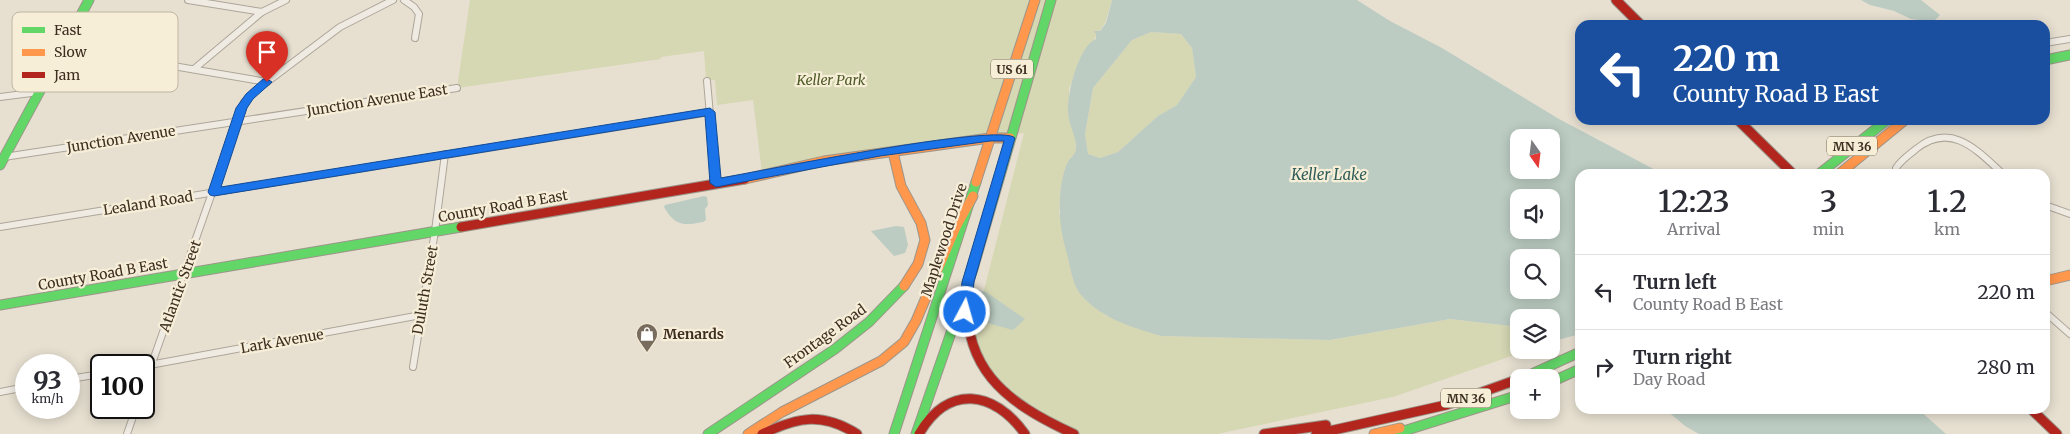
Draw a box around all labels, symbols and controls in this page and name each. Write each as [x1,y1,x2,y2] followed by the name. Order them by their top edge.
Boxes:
[12,12,178,92] legend
[54,21,82,39] text: Fast
[246,31,288,82] pin
[1673,37,1780,81] text: 220 m
[253,38,281,66] icon: arrive
[1590,40,1655,105] icon: left
[54,43,87,61] text: Slow
[991,60,1033,78] road number: US 61
[53,66,80,84] text: Jam
[796,71,866,89] park label: Keller Park
[304,80,449,120] street label: Junction Avenue East
[1673,80,1879,108] text: County Road B East
[64,122,177,157] street label: Junction Avenue
[1510,129,1560,179] north arrow
[1510,129,1560,419] map controls
[1827,136,1877,156] road number: MN 36
[1290,165,1367,184] water label: Keller Lake
[917,181,971,299] street label: Maplewood Drive
[1658,182,1730,220] text: 12:23
[1820,182,1837,220] text: 3
[1927,182,1967,220] text: 1.2
[437,186,570,226] street label: County Road B East
[102,187,195,219] street label: Lealand Road
[1510,189,1560,239] button: sound
[1667,219,1721,239] text: Arrival
[1813,219,1844,239] text: min
[1934,219,1960,239] text: km
[155,237,205,335] street label: Atlantic Street
[408,243,442,336] street label: Duluth Street
[1510,249,1560,299] button: search
[37,254,170,294] street label: County Road B East
[1633,270,1717,294] text: Turn left
[1590,278,1618,306] icon: left
[1978,280,2035,304] text: 220 m
[938,285,990,337] position arrow
[1633,294,1783,314] text: County Road B East
[780,300,870,372] street label: Frontage Road
[1510,309,1560,359] button: layers
[635,322,659,353] shop icon: Menards
[239,325,325,357] street label: Lark Avenue
[663,325,724,343] place label: Menards
[1633,345,1732,369] text: Turn right
[1590,353,1618,381] icon: right
[90,354,155,419] speed limit sign: 100
[1977,355,2035,379] text: 280 m
[33,364,62,396] text: 93
[1510,369,1560,419] button: +
[1633,369,1705,389] text: Day Road
[1441,388,1491,408] road number: MN 36
[32,391,63,406] text: km/h

